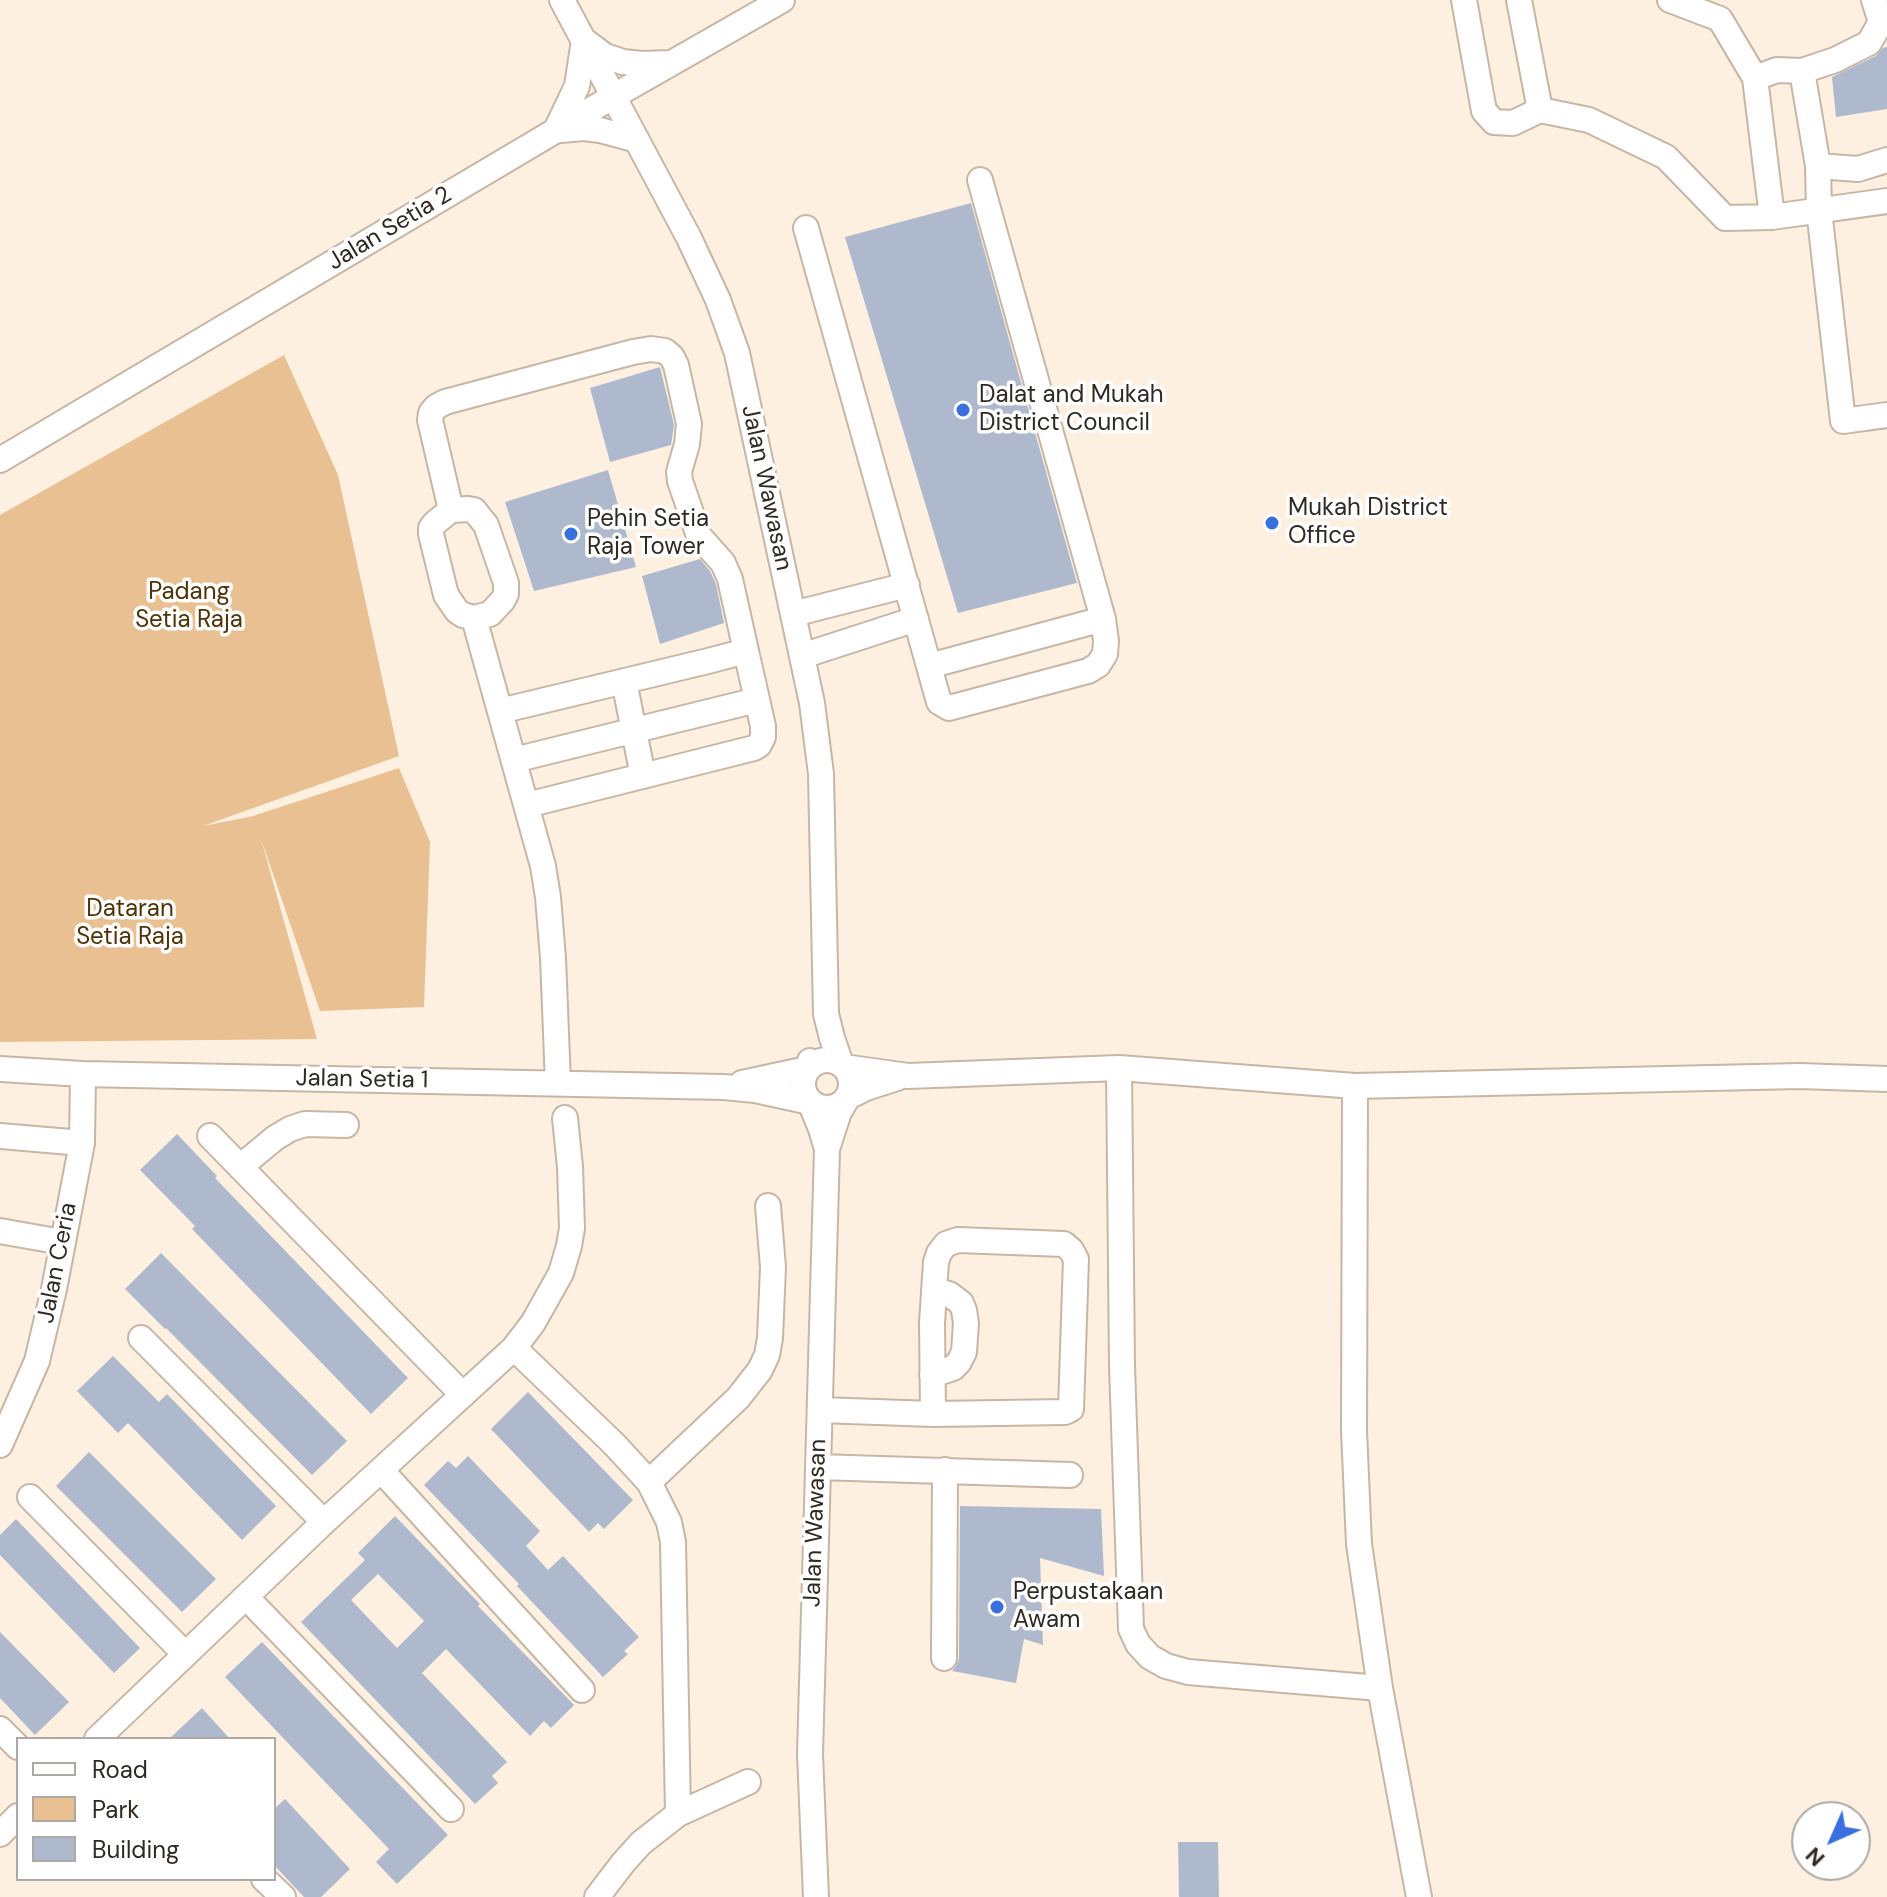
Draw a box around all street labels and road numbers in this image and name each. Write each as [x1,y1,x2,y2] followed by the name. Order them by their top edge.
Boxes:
[323,181,457,277] street label: Jalan Setia 2
[734,403,798,573] street label: Jalan Wawasan
[295,1064,429,1096] street label: Jalan Setia 1
[32,1200,84,1326] street label: Jalan Ceria
[799,1438,833,1608] street label: Jalan Wawasan

